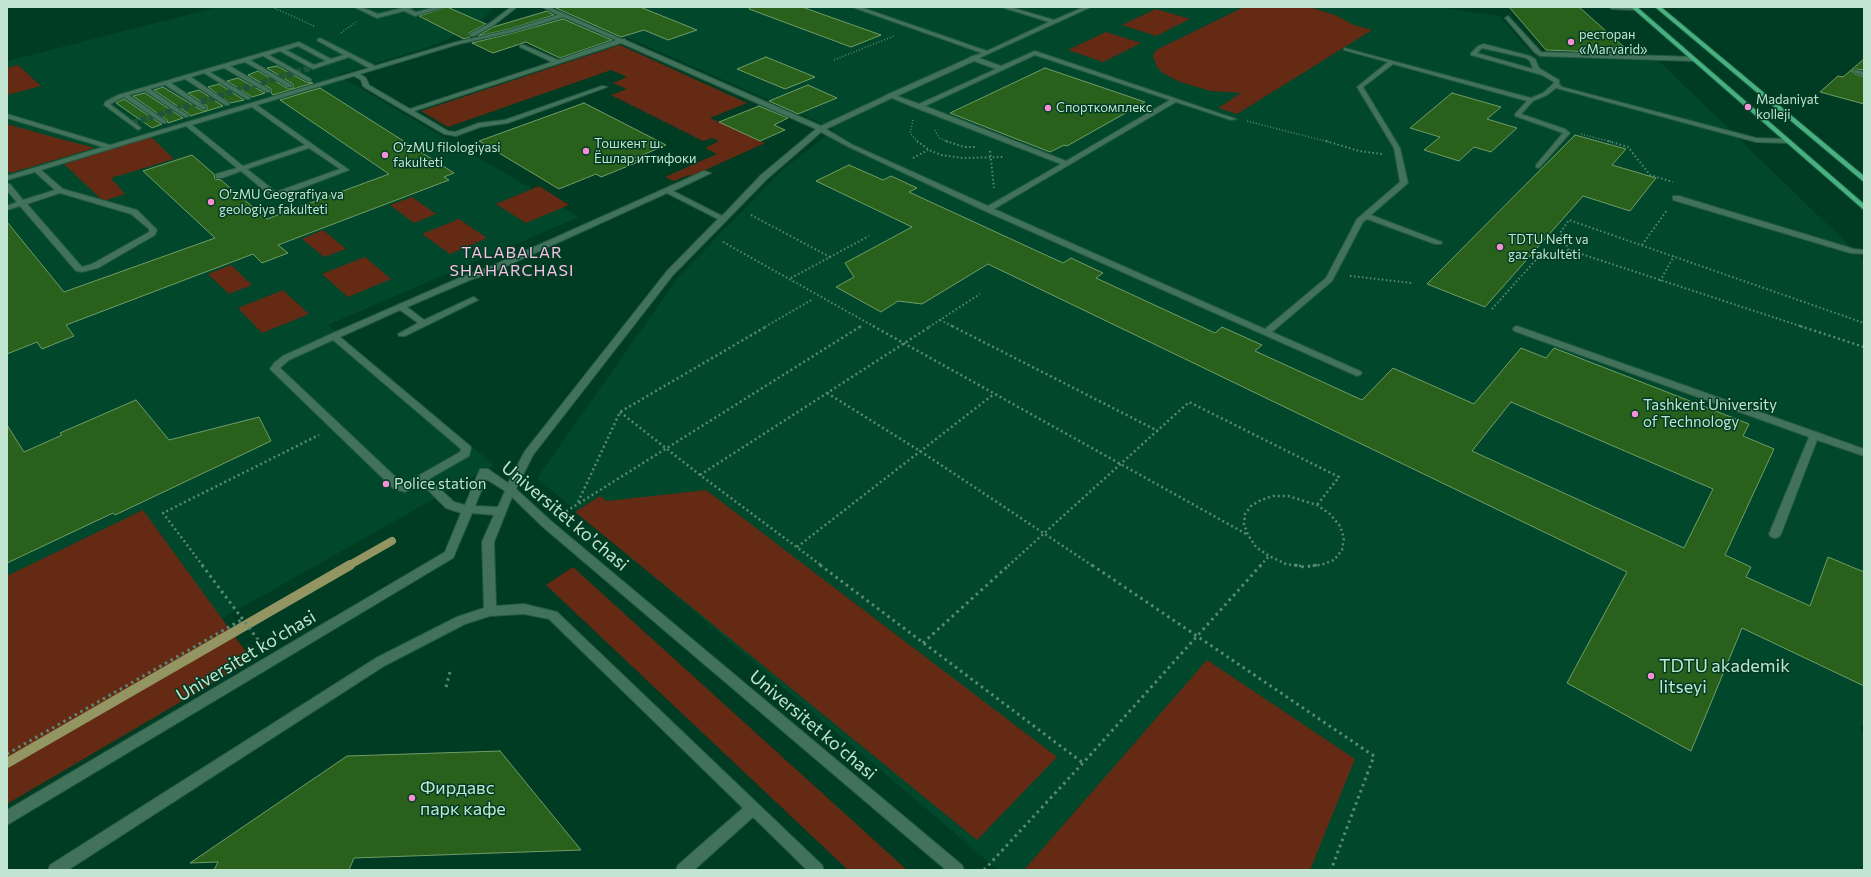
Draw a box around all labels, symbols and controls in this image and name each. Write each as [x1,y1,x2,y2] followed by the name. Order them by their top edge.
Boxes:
[1579,27,1647,58] place label: ресторан «Marvarid»
[1566,37,1576,47] marker: ресторан «Marvarid»
[1756,92,1819,123] place label: Madaniyat kolleji
[1056,100,1152,116] place label: Спорткомплекс
[1743,102,1753,112] marker: Madaniyat kolleji
[1043,103,1053,113] marker: Спорткомплекс
[594,136,696,167] place label: Тошкент ш. Ёшлар иттифоки
[393,140,501,171] place label: O'zMU filologiyasi fakulteti
[581,146,591,156] marker: Тошкент ш. Ёшлар иттифоки
[380,150,390,160] marker: O'zMU filologiyasi fakulteti
[219,187,344,218] place label: O'zMU Geografiya va geologiya fakulteti
[206,197,216,207] marker: O'zMU Geografiya va geologiya fakulteti
[1508,232,1589,263] place label: TDTU Neft va gaz fakulteti
[1495,242,1505,252] marker: TDTU Neft va gaz fakulteti
[450,243,574,281] district label: TALABALAR SHAHARCHASI
[1643,396,1777,431] place label: Tashkent University of Technology
[1630,409,1640,419] marker: Tashkent University of Technology
[497,457,633,575] street label: Universitet ko'chasi
[394,475,486,493] place label: Police station
[381,479,391,489] marker: Police station
[172,606,320,706] street label: Universitet ko'chasi
[1659,655,1790,698] place label: TDTU akademik litseyi
[745,666,881,784] street label: Universitet ko'chasi
[1646,671,1656,681] marker: TDTU akademik litseyi
[420,777,506,820] place label: Фирдавс парк кафе
[407,793,417,803] marker: Фирдавс парк кафе

